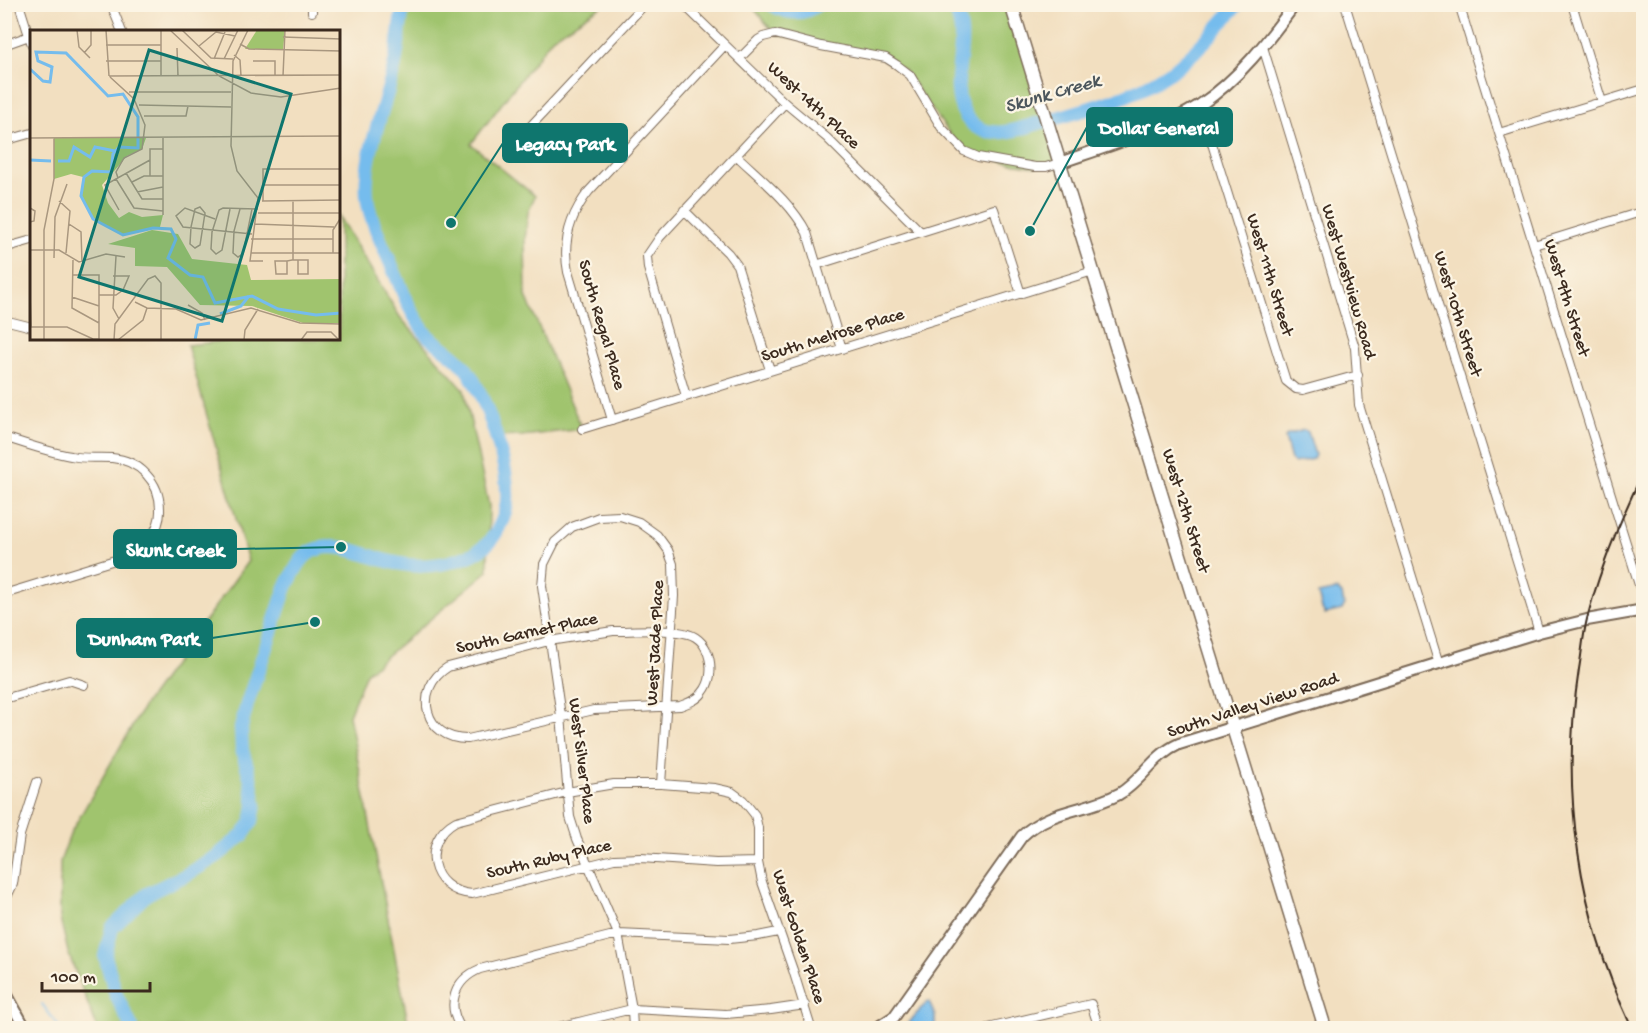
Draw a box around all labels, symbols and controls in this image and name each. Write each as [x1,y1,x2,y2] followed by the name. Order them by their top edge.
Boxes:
[30,30,340,340] inset map
[762,58,864,155] street label: West 14th Place
[1003,70,1105,120] water label: Skunk Creek
[1087,108,1232,146] callout: Dollar General
[1097,119,1220,142] text: Dollar General
[503,124,627,162] callout: Legacy Park
[515,135,617,158] text: Legacy Park
[1316,202,1381,363] street label: West Westview Road
[1240,211,1298,340] street label: West 11th Street
[1538,237,1594,361] street label: West 9th Street
[1428,249,1486,381] street label: West 10th Street
[572,258,630,393] street label: South Regal Place
[759,304,908,368] street label: South Melrose Place
[1156,447,1214,577] street label: West 12th Street
[114,530,236,568] callout: Skunk Creek
[126,541,226,564] text: Skunk Creek
[642,579,670,706] street label: West Jade Place
[454,609,600,659] street label: South Garnet Place
[77,619,212,657] callout: Dunham Park
[87,630,202,653] text: Dunham Park
[1165,668,1342,744] street label: South Valley View Road
[563,697,599,826] street label: West Silver Place
[485,835,614,885] street label: South Ruby Place
[766,867,830,1007] street label: West Golden Place
[42,955,150,993] scale bar
[50,968,96,989] text: 100 m

